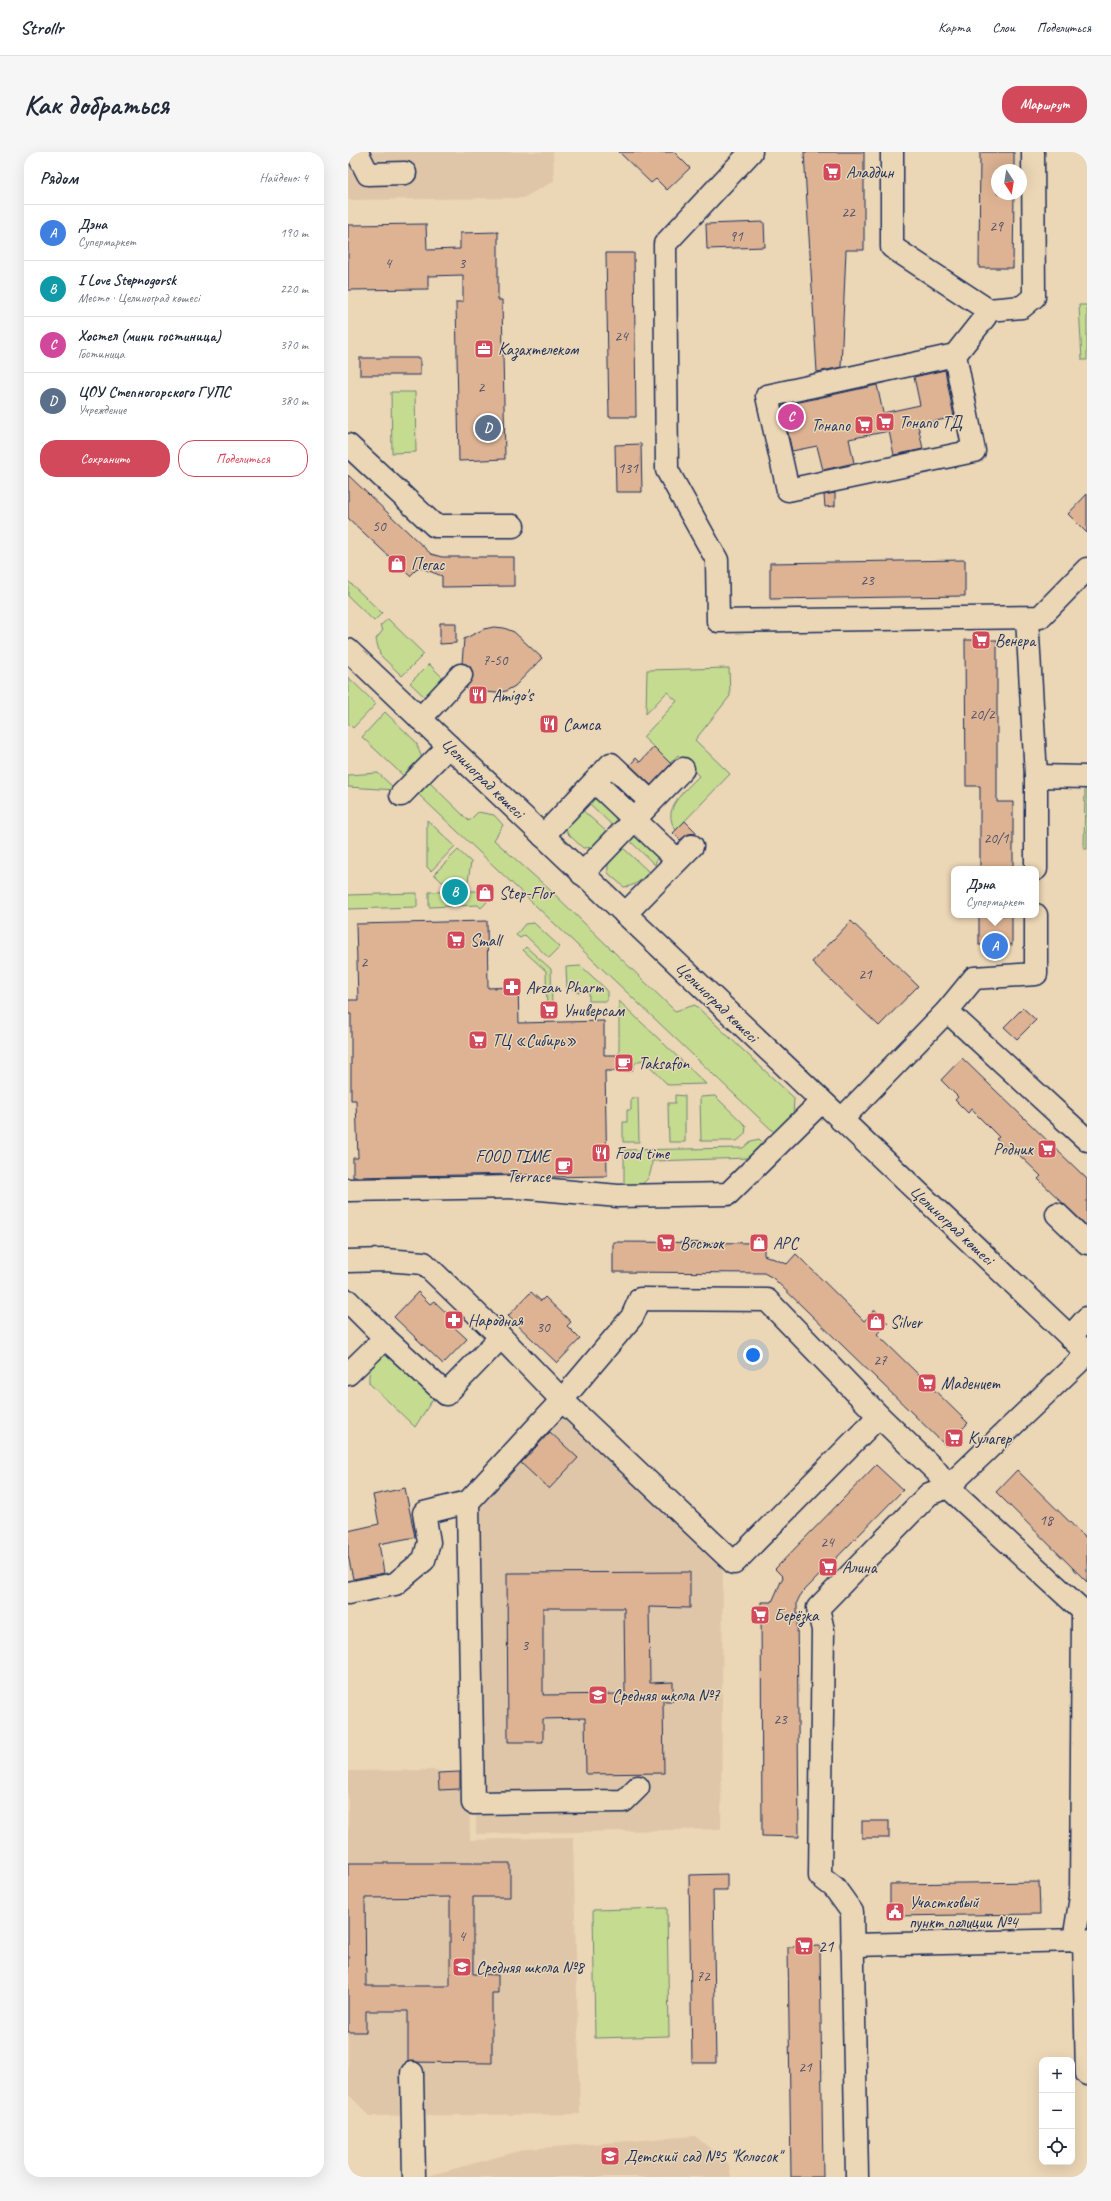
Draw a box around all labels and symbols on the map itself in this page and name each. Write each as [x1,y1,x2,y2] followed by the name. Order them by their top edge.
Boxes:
[821,161,843,183] supermarket icon: Аладдин
[846,162,894,183] place label: Аладдин
[991,164,1027,200] north arrow
[841,203,856,222] house number: 22
[989,217,1004,236] house number: 29
[729,227,744,246] house number: 91
[385,254,393,273] house number: 4
[459,254,467,273] house number: 3
[614,327,629,346] house number: 24
[473,338,495,360] office icon: Казахтелеком
[498,339,579,361] place label: Казахтелеком
[478,378,486,397] house number: 2
[778,402,804,432] pin: C
[874,411,896,433] supermarket icon: Тонапо ТД
[899,412,964,433] place label: Тонапо ТД
[475,413,501,443] pin: D
[853,414,875,436] supermarket icon: Тонапо
[811,415,851,436] place label: Тонапо
[618,459,639,478] house number: 131
[372,517,387,536] house number: 50
[386,553,408,575] shop icon: Пегас
[411,554,445,575] place label: Пегас
[860,571,875,590] house number: 23
[970,629,992,651] supermarket icon: Венера
[995,630,1037,651] place label: Венера
[482,651,509,670] house number: 7-50
[467,684,489,706] restaurant icon: Amigo's
[492,685,535,706] place label: Amigo's
[969,705,996,724] house number: 20/2
[538,713,560,735] restaurant icon: Самса
[563,714,601,735] place label: Самса
[437,733,530,824] street label: Целиноград көшесі
[983,829,1010,848] house number: 20/1
[442,877,468,907] pin: B
[474,882,496,904] shop icon: Step-Flor
[499,883,556,904] place label: Step-Flor
[445,929,467,951] supermarket icon: Small
[470,930,504,951] place label: Small
[982,931,1008,961] pin: A
[361,953,369,972] house number: 2
[671,957,764,1048] street label: Целиноград көшесі
[858,965,873,984] house number: 21
[501,976,523,998] pharmacy icon: Arzan Pharm
[526,977,604,998] place label: Arzan Pharm
[538,999,560,1021] supermarket icon: Универсам
[563,1000,625,1021] place label: Универсам
[467,1029,489,1051] supermarket icon: ТЦ «Сибирь»
[492,1030,577,1051] place label: ТЦ «Сибирь»
[613,1052,635,1074] cafe icon: Taksafon
[638,1053,690,1074] place label: Taksafon
[1036,1138,1058,1160] supermarket icon: Родник
[993,1139,1035,1160] place label: Родник
[590,1142,612,1164] restaurant icon: Food time
[615,1143,671,1164] place label: Food time
[475,1146,552,1187] place label: FOOD TIME Terrace
[553,1155,575,1177] cafe icon: FOOD TIME Terrace
[906,1181,1000,1271] street label: Целиноград көшесі
[655,1232,677,1254] supermarket icon: Восток
[748,1232,770,1254] shop icon: АРС
[680,1233,725,1254] place label: Восток
[773,1233,800,1254] place label: АРС
[443,1309,465,1331] pharmacy icon: Народная
[468,1310,524,1331] place label: Народная
[865,1311,887,1333] shop icon: Silver
[890,1312,924,1333] place label: Silver
[536,1318,551,1337] house number: 30
[743,1345,763,1365] your location
[873,1351,888,1370] house number: 27
[916,1372,938,1394] supermarket icon: Мадениет
[941,1373,1001,1394] place label: Мадениет
[943,1427,965,1449] supermarket icon: Кулагер
[968,1428,1013,1449] place label: Кулагер
[1039,1511,1054,1530] house number: 18
[820,1533,835,1552] house number: 24
[817,1556,839,1578] supermarket icon: Алина
[842,1557,878,1578] place label: Алина
[749,1604,771,1626] supermarket icon: Берёзка
[774,1605,820,1627] place label: Берёзка
[522,1636,530,1655] house number: 3
[587,1684,609,1706] school or university icon: Средняя школа №7
[612,1685,721,1706] place label: Средняя школа №7
[773,1710,788,1729] house number: 23
[909,1892,1020,1933] place label: Участковый пункт полиции №4
[884,1901,906,1923] public building icon: Участковый пункт полиции №4
[459,1927,467,1946] house number: 4
[793,1935,815,1957] supermarket icon: 21
[818,1936,835,1957] place label: 21
[451,1956,473,1978] school or university icon: Средняя школа №8
[476,1957,586,1978] place label: Средняя школа №8
[696,1967,711,1986] house number: 72
[798,2058,813,2077] house number: 21
[599,2145,621,2167] school or university icon: Детский сад №5 "Колосок"
[624,2146,785,2167] place label: Детский сад №5 "Колосок"

